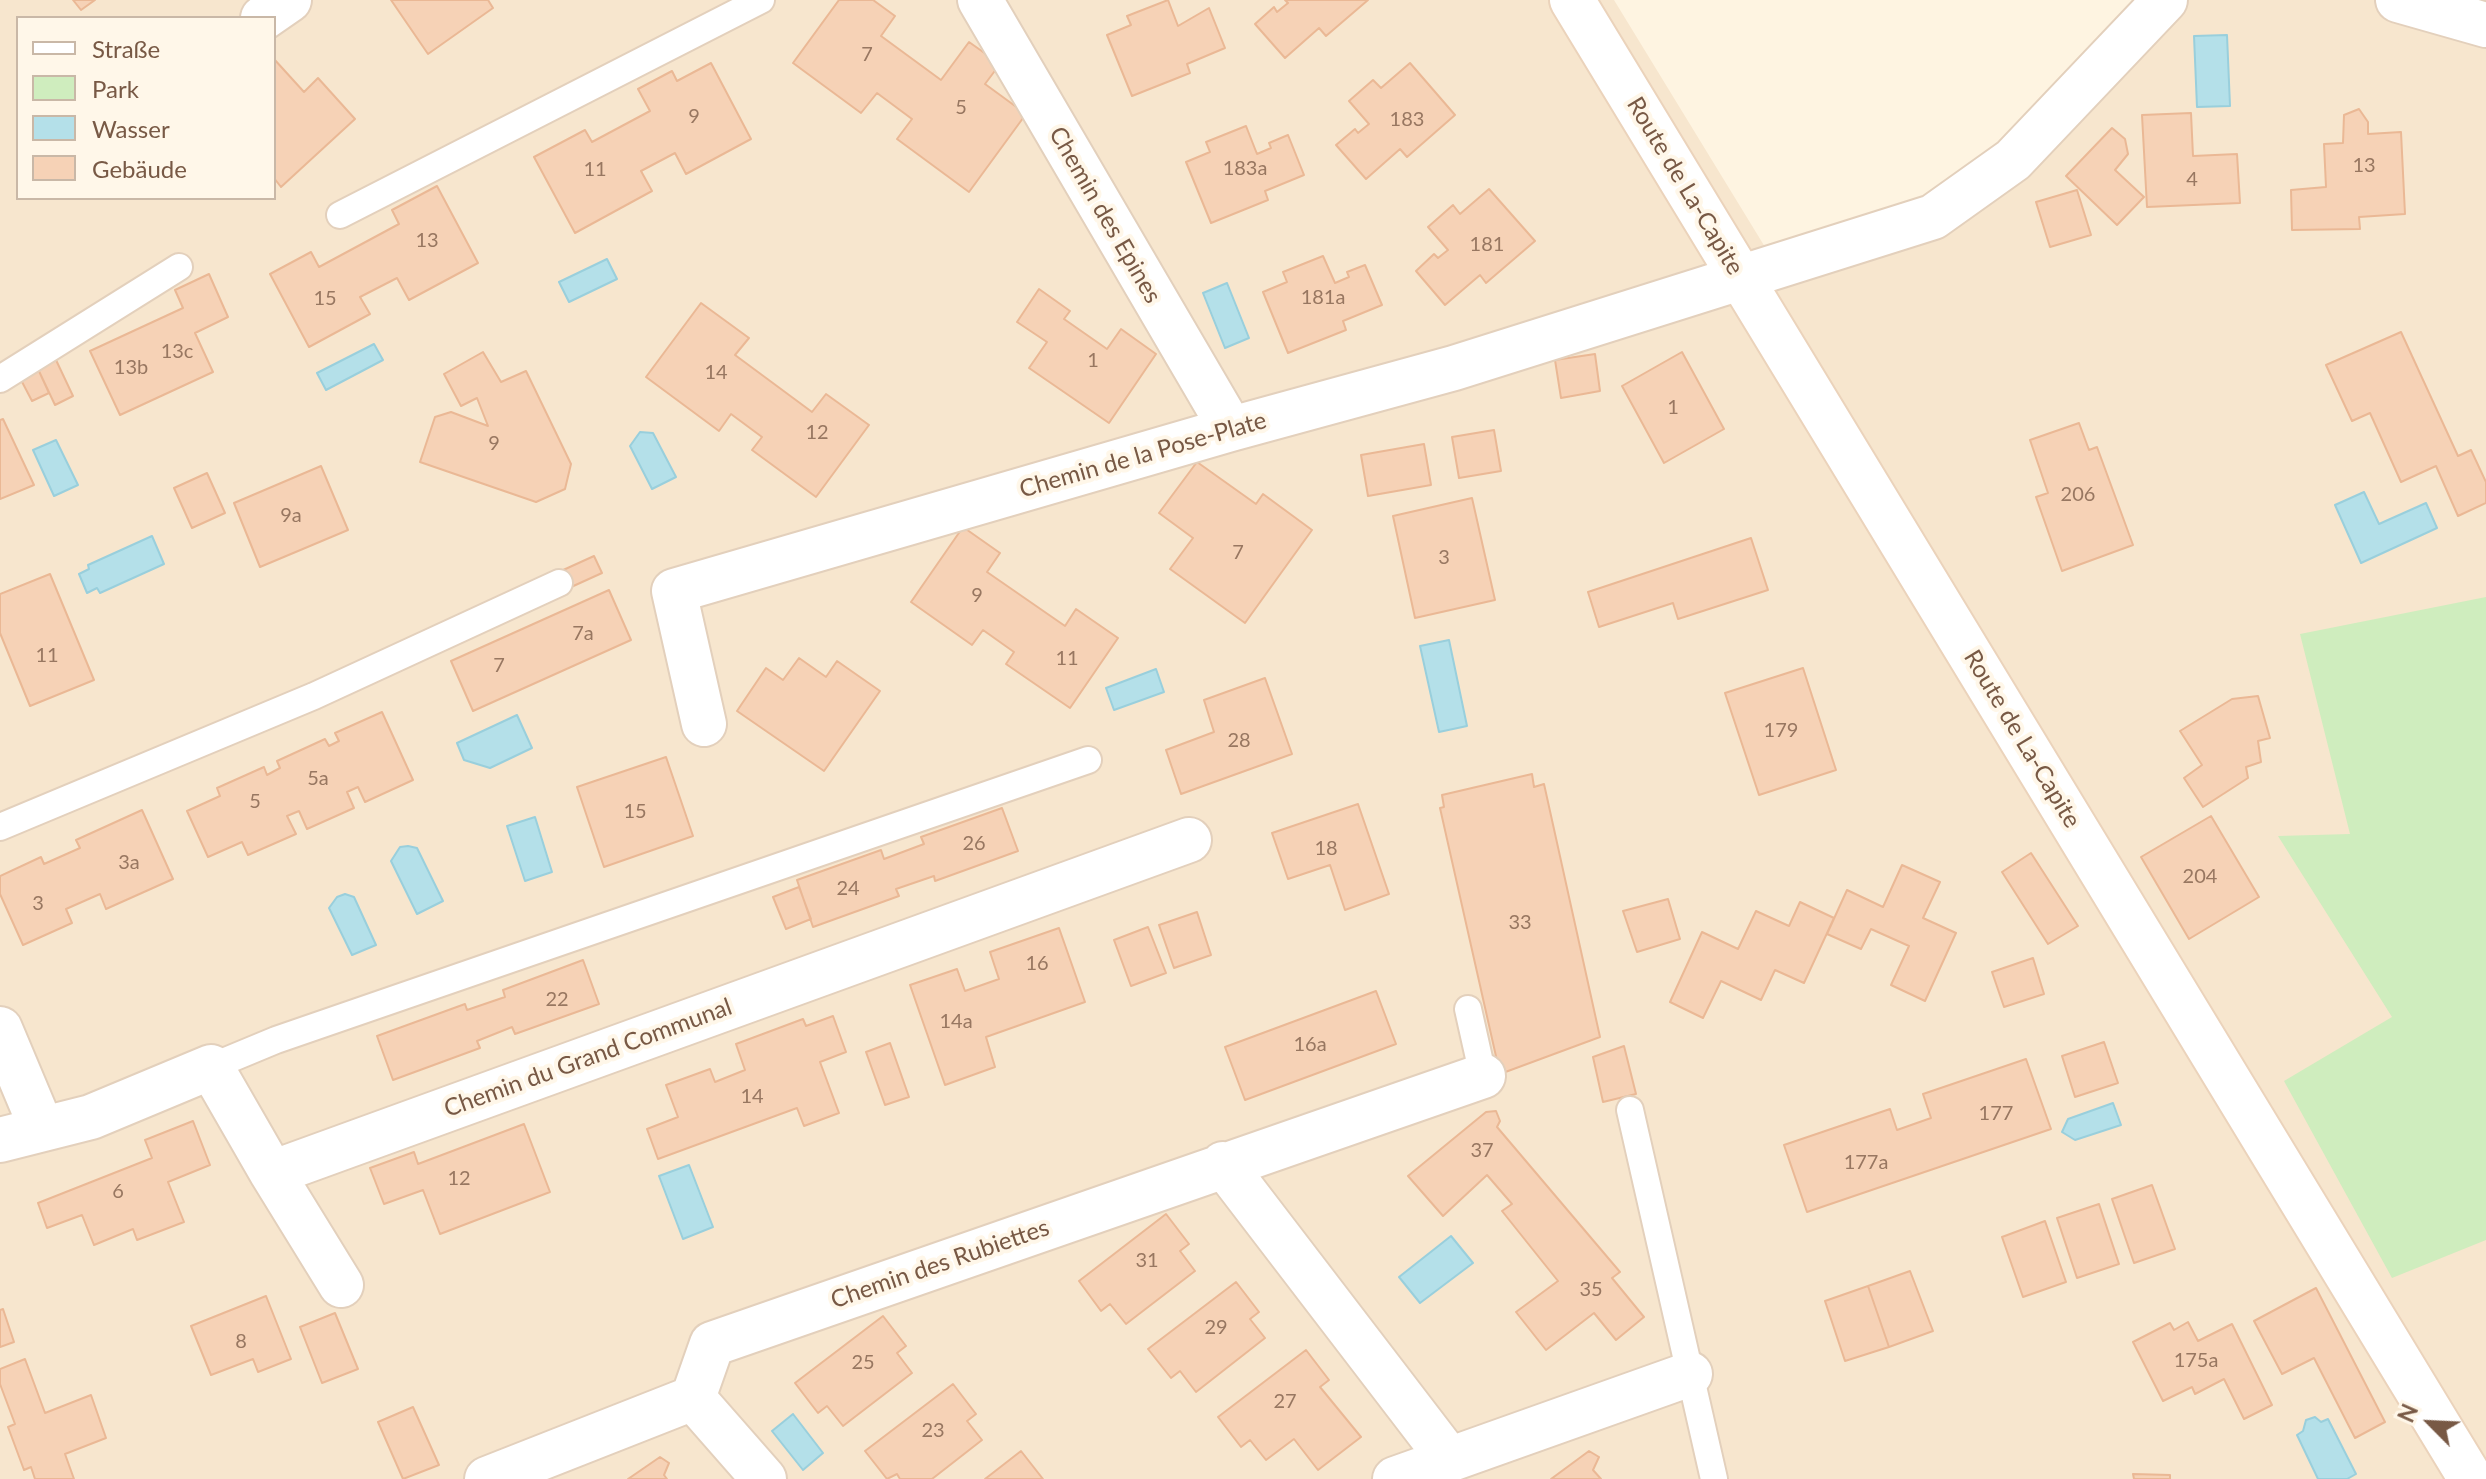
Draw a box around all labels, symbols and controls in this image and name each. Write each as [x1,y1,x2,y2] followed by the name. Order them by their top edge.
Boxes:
[16,16,276,200] legend
[92,34,160,63] text: Straße
[861,43,873,67] house number: 7
[92,74,139,103] text: Park
[1621,92,1749,280] street label: Route de La-Capite
[955,96,967,120] house number: 5
[688,105,700,129] house number: 9
[1390,108,1424,132] house number: 183
[92,114,170,143] text: Wasser
[1043,122,1167,308] street label: Chemin des Epines
[92,154,187,183] text: Gebäude
[2352,154,2376,178] house number: 13
[1223,157,1267,181] house number: 183a
[583,158,607,182] house number: 11
[2186,168,2198,192] house number: 4
[415,229,439,253] house number: 13
[1470,233,1504,257] house number: 181
[1301,286,1345,310] house number: 181a
[313,287,337,311] house number: 15
[161,340,193,364] house number: 13c
[1087,349,1099,373] house number: 1
[114,356,148,380] house number: 13b
[704,361,728,385] house number: 14
[1667,396,1679,420] house number: 1
[1016,406,1270,504] street label: Chemin de la Pose-Plate
[805,421,829,445] house number: 12
[488,432,500,456] house number: 9
[2061,483,2095,507] house number: 206
[280,504,302,528] house number: 9a
[1232,541,1244,565] house number: 7
[1438,546,1450,570] house number: 3
[971,584,983,608] house number: 9
[572,622,594,646] house number: 7a
[35,644,59,668] house number: 11
[1958,645,2086,833] street label: Route de La-Capite
[1055,647,1079,671] house number: 11
[493,654,505,678] house number: 7
[1764,719,1798,743] house number: 179
[1227,729,1251,753] house number: 28
[307,767,329,791] house number: 5a
[249,790,261,814] house number: 5
[623,800,647,824] house number: 15
[962,832,986,856] house number: 26
[1314,837,1338,861] house number: 18
[118,851,140,875] house number: 3a
[2183,865,2217,889] house number: 204
[836,877,860,901] house number: 24
[32,892,44,916] house number: 3
[1508,911,1532,935] house number: 33
[1025,952,1049,976] house number: 16
[545,988,569,1012] house number: 22
[440,992,736,1124] street label: Chemin du Grand Communal
[939,1010,973,1034] house number: 14a
[1293,1033,1327,1057] house number: 16a
[740,1085,764,1109] house number: 14
[1979,1102,2013,1126] house number: 177
[1470,1139,1494,1163] house number: 37
[1844,1151,1888,1175] house number: 177a
[447,1167,471,1191] house number: 12
[112,1180,124,1204] house number: 6
[827,1213,1053,1315] street label: Chemin des Rubiettes
[1135,1249,1159,1273] house number: 31
[1579,1278,1603,1302] house number: 35
[1204,1316,1228,1340] house number: 29
[235,1330,247,1354] house number: 8
[2174,1349,2218,1373] house number: 175a
[851,1351,875,1375] house number: 25
[2390,1383,2470,1463] north arrow
[1273,1390,1297,1414] house number: 27
[2392,1400,2423,1426] text: N
[921,1419,945,1443] house number: 23

